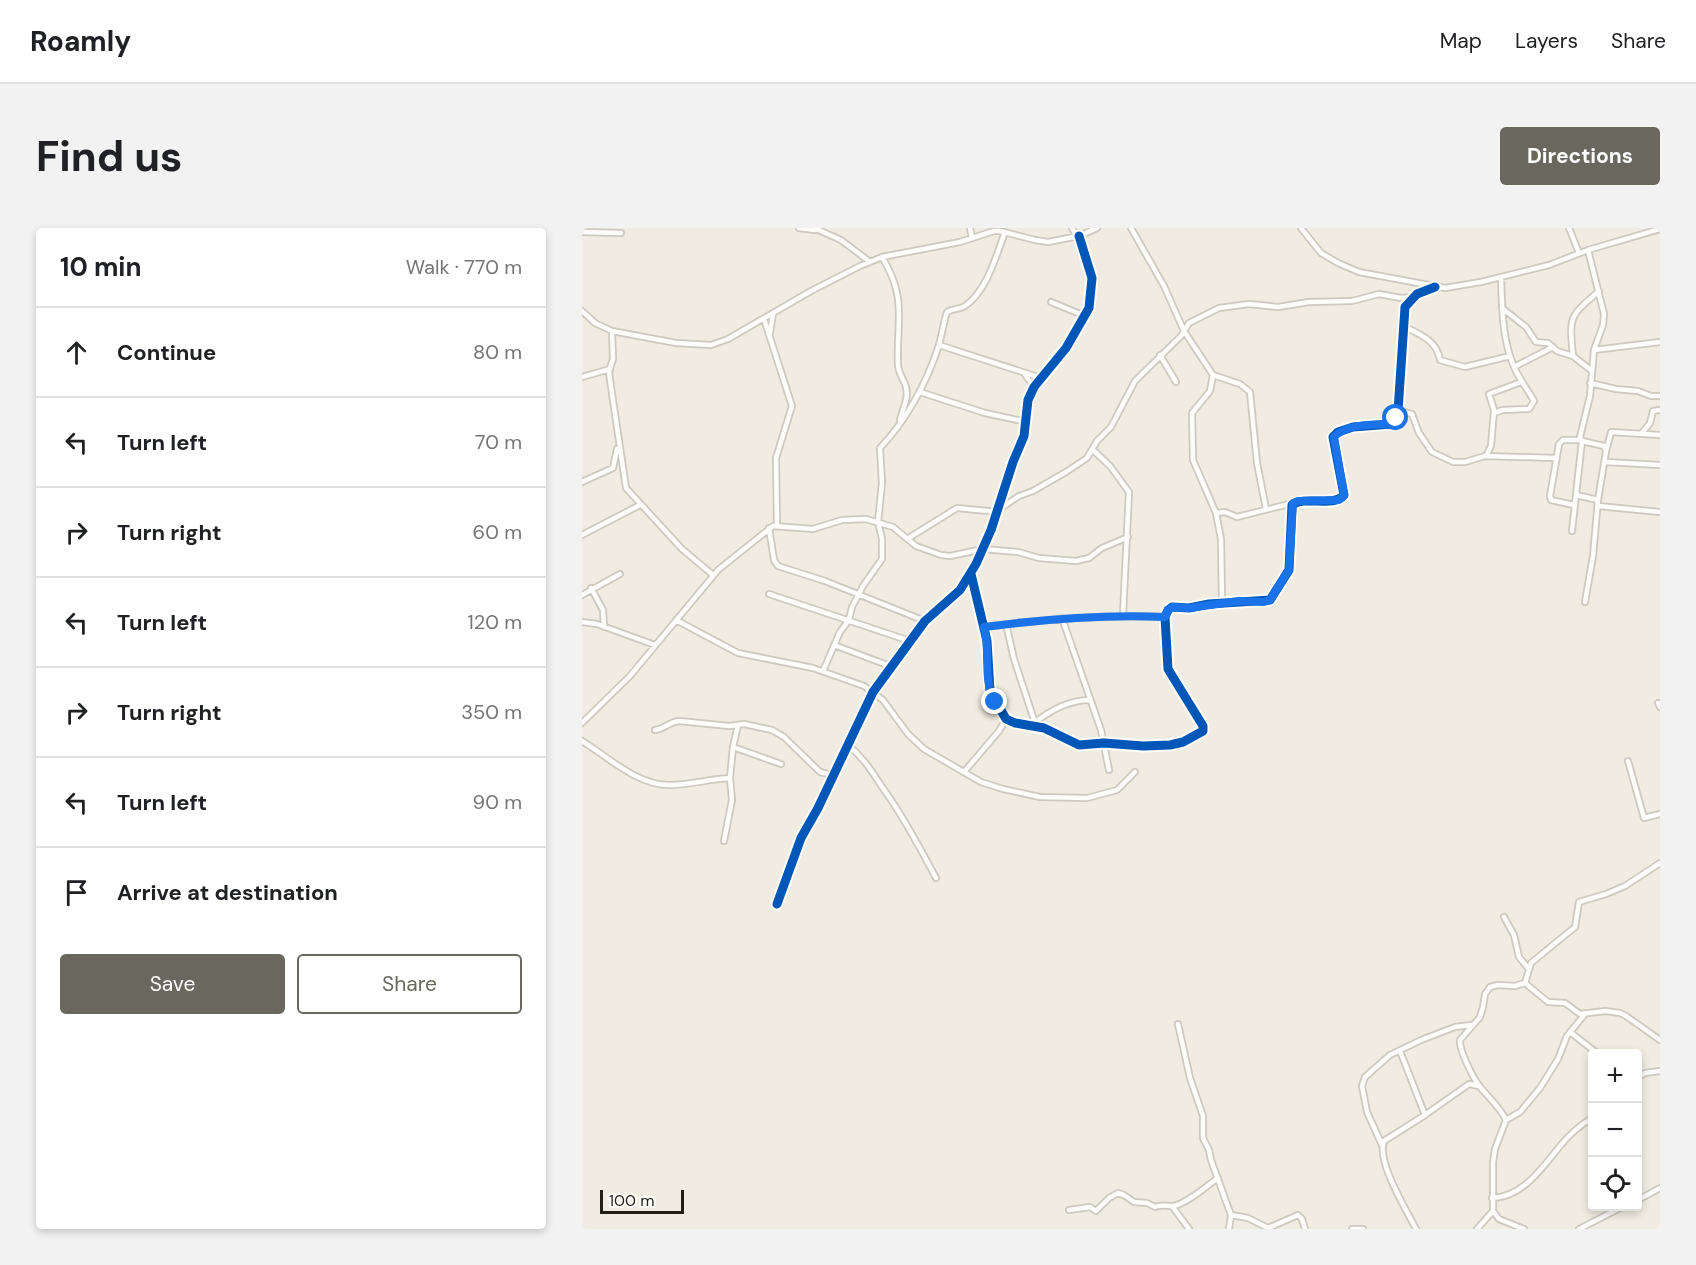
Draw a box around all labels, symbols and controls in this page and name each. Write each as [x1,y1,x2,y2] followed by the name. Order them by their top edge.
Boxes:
[30,23,131,60] text: Roamly
[1440,27,1482,55] text: Map
[1515,27,1578,55] text: Layers
[1611,27,1666,55] text: Share
[1500,127,1660,185] button: Directions
[36,129,182,184] text: Find us
[60,250,142,284] text: 10 min
[406,254,522,280] text: Walk · 770 m
[60,336,93,369] icon: ahead
[117,338,216,367] text: Continue
[473,339,522,365] text: 80 m
[1382,404,1408,430] route start
[60,426,93,459] icon: left
[117,428,207,457] text: Turn left
[475,429,522,455] text: 70 m
[60,516,93,549] icon: right
[117,518,222,547] text: Turn right
[473,519,522,545] text: 60 m
[60,606,93,639] icon: left
[117,608,207,637] text: Turn left
[468,609,522,635] text: 120 m
[981,688,1007,714] route end
[60,696,93,729] icon: right
[117,698,222,727] text: Turn right
[461,699,522,725] text: 350 m
[60,786,93,819] icon: left
[117,788,207,817] text: Turn left
[473,789,522,815] text: 90 m
[60,876,93,909] icon: arrive
[117,878,338,907] text: Arrive at destination
[60,954,285,1014] button: Save
[297,954,522,1014] button: Share
[1588,1049,1642,1211] map controls
[1588,1049,1642,1103] button: +
[1588,1103,1642,1157] button: −
[1588,1157,1642,1211] button: locate
[600,1187,684,1214] scale bar
[609,1190,654,1211] text: 100 m

